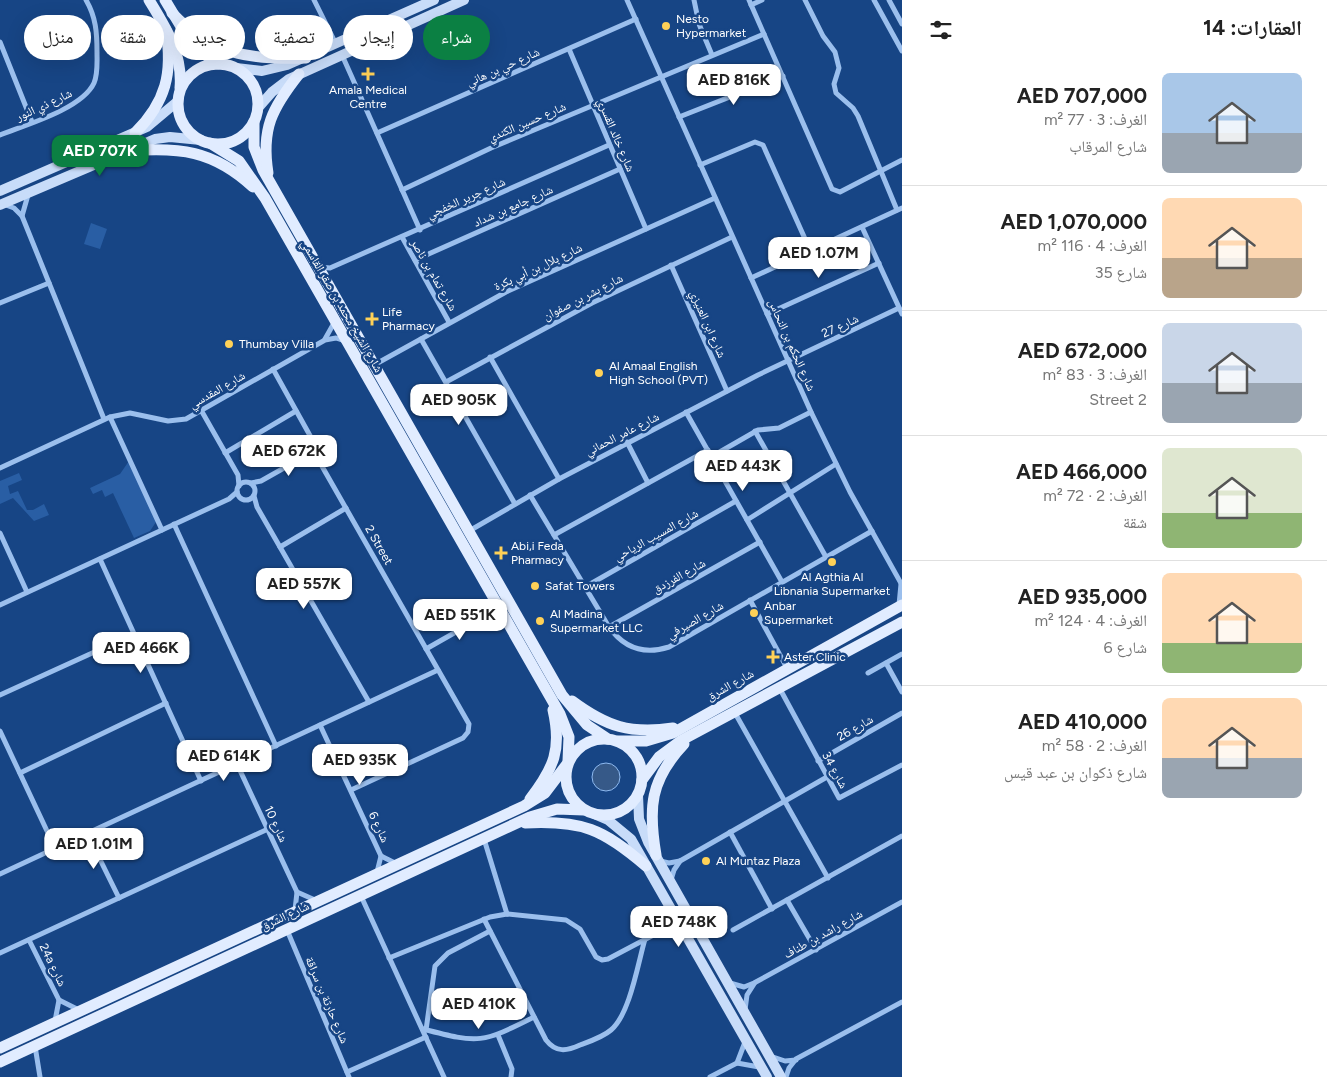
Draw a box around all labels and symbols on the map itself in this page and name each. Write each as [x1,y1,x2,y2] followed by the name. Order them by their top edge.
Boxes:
[676,12,747,40] place label: Nesto Hypermarket
[660,20,672,32] marker: Nesto Hypermarket
[464,45,543,92] street label: شارع حي بن هاني
[682,64,786,106] pin: AED 816K
[361,67,375,81] marker: Amala Medical Centre
[329,83,407,111] place label: Amala Medical Centre
[13,86,76,127] street label: شارع ذي النور
[592,96,638,175] street label: شارع خالد القسري
[486,99,569,148] street label: شارع حسين الكندي
[48,134,152,177] pin: AED 707K
[425,174,509,224] street label: شارع جرير الخفجي
[471,182,555,231] street label: شارع جامع بن شداد
[406,236,460,314] street label: شارع تمام بن ناصر
[762,236,876,279] pin: AED 1.07M
[296,237,386,376] street label: شارع الشيخ محمد بن صقر القاسمي
[492,240,586,296] street label: شارع بلال بن أبي بكرة
[541,271,626,324] street label: شارع بشر بن صفوان
[684,288,729,361] street label: شارع ابن العنيزي
[764,297,819,394] street label: شارع الحكم بن النحاس
[382,305,435,333] place label: Life Pharmacy
[819,311,861,341] street label: شارع 27
[366,313,378,325] marker: Life Pharmacy
[239,337,314,351] place label: Thumbay Villa
[223,338,235,350] marker: Thumbay Villa
[609,359,708,387] place label: Al Amaal English High School (PVT)
[593,367,605,379] marker: Al Amaal English High School (PVT)
[186,368,249,414] street label: شارع المقدسي
[407,384,511,426] pin: AED 905K
[583,409,663,461] street label: شارع عامر الحماني
[237,434,341,477] pin: AED 672K
[691,450,795,492] pin: AED 443K
[611,506,702,567] street label: شارع المسيب الرياحي
[362,523,396,568] street label: 2 Street
[511,539,564,567] place label: Abi,i Feda Pharmacy
[495,547,507,559] marker: Abi,i Feda Pharmacy
[650,556,708,597] street label: شارع الفرزدق
[826,556,838,568] marker: Al Agthia Al Libnania Supermarket
[252,568,356,610] pin: AED 557K
[774,570,891,598] place label: Al Agthia Al Libnania Supermarket
[545,579,615,593] place label: Safat Towers
[529,580,541,592] marker: Safat Towers
[408,598,512,641] pin: AED 551K
[664,598,727,644] street label: شارع الصيرفي
[764,599,833,627] place label: Anbar Supermarket
[550,607,643,635] place label: Al Madina Supermarket LLC
[748,607,760,619] marker: Anbar Supermarket
[534,615,546,627] marker: Al Madina Supermarket LLC
[89,632,193,674] pin: AED 466K
[766,650,780,664] marker: Aster Clinic
[784,650,846,664] place label: Aster Clinic
[704,666,757,705] street label: شارع الشرق
[834,712,876,745] street label: شارع 26
[172,740,276,782] pin: AED 614K
[308,744,412,786] pin: AED 935K
[818,749,851,791] street label: شارع 34
[261,804,291,845] street label: شارع 10
[365,809,392,845] street label: شارع 6
[37,828,151,870] pin: AED 1.01M
[716,854,800,868] place label: Al Muntaz Plaza
[700,855,712,867] marker: Al Muntaz Plaza
[259,899,312,934] street label: شارع الشرق
[627,906,731,948] pin: AED 748K
[781,907,865,962] street label: شارع راشد بن طناف
[36,941,69,989] street label: 24a شارع
[301,954,352,1046] street label: شارع حارثة بن سراقة
[427,988,531,1030] pin: AED 410K

